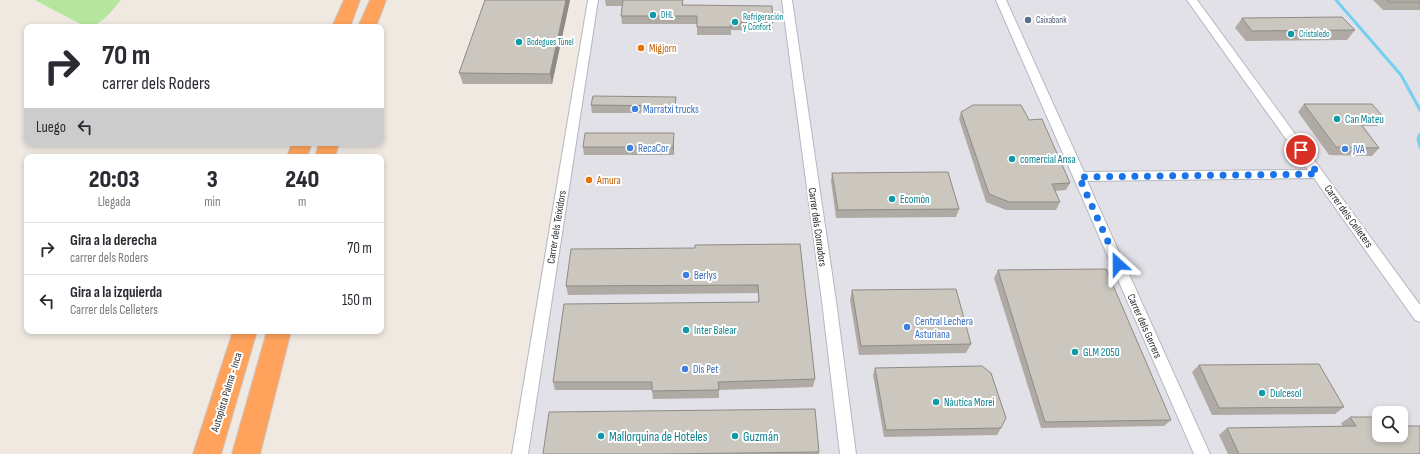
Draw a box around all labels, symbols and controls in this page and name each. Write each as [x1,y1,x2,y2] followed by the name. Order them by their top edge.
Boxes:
[648,10,658,20] marker: DHL
[661,10,674,21] place label: DHL
[743,12,784,33] place label: Refrigeración y Confort
[1023,15,1033,25] marker: Caixabank
[1036,15,1067,26] place label: Caixabank
[730,17,740,27] marker: Refrigeración y Confort
[1286,29,1296,39] marker: Cristaledo
[1299,29,1330,40] place label: Cristaledo
[514,37,524,47] marker: Bodegues Túnel
[527,37,574,48] place label: Bodegues Túnel
[102,39,150,72] text: 70 m
[36,40,88,92] icon: right
[649,42,677,55] place label: Migjorn
[636,43,646,53] marker: Migjorn
[102,73,210,94] text: carrer dels Roders
[643,103,699,116] place label: Marratxí trucks
[630,104,640,114] marker: Marratxí trucks
[1345,113,1384,126] place label: Can Mateu
[1332,114,1342,124] marker: Can Mateu
[74,116,96,138] icon: left
[36,118,66,137] text: Luego
[1284,133,1318,167] pin
[1290,139,1312,161] icon: arrive
[638,142,669,155] place label: RecaCor
[625,143,635,153] marker: RecaCor
[1352,143,1365,156] place label: JVA
[1340,144,1350,154] marker: JVA
[1020,153,1076,166] place label: comercial Ansa
[1007,154,1017,164] marker: comercial Ansa
[89,165,140,194] text: 20:03
[207,165,218,194] text: 3
[285,165,319,194] text: 240
[596,174,621,187] place label: Amura
[584,175,594,185] marker: Amura
[1321,182,1376,250] street label: Carrer dels Celleters
[806,187,829,267] street label: Carrer dels Conradors
[544,189,569,265] street label: Carrer dels Teixidors
[900,193,930,206] place label: Ecomón
[98,194,131,210] text: Llegada
[204,194,220,210] text: min
[298,194,306,210] text: m
[887,194,897,204] marker: Ecomón
[70,231,157,250] text: Gira a la derecha
[36,238,58,260] icon: right
[347,239,372,258] text: 70 m
[1097,243,1139,285] position arrow
[70,250,148,266] text: carrer dels Roders
[694,269,717,282] place label: Berlys
[681,270,691,280] marker: Berlys
[70,283,162,302] text: Gira a la izquierda
[36,290,58,312] icon: left
[342,291,372,310] text: 150 m
[1125,292,1165,360] street label: Carrer dels Gerrers
[70,302,158,318] text: Carrer dels Celleters
[914,315,973,341] place label: Central Lechera Asturiana
[902,322,912,332] marker: Central Lechera Asturiana
[694,324,737,337] place label: Inter Balear
[681,325,691,335] marker: Inter Balear
[1083,346,1120,359] place label: GLM 2050
[1070,347,1080,357] marker: GLM 2050
[208,351,245,434] street label: Autopista Palma - Inca
[693,363,719,376] place label: Dis Pet
[680,364,690,374] marker: Dis Pet
[1270,387,1301,400] place label: Dulcesol
[1257,388,1267,398] marker: Dulcesol
[944,396,995,409] place label: Nàutica Morei
[931,397,941,407] marker: Nàutica Morei
[1372,406,1408,442] map controls
[1372,406,1408,442] button: search
[609,429,708,445] place label: Mallorquina de Hoteles
[743,429,779,445] place label: Guzmán
[596,431,606,441] marker: Mallorquina de Hoteles
[730,431,740,441] marker: Guzmán

